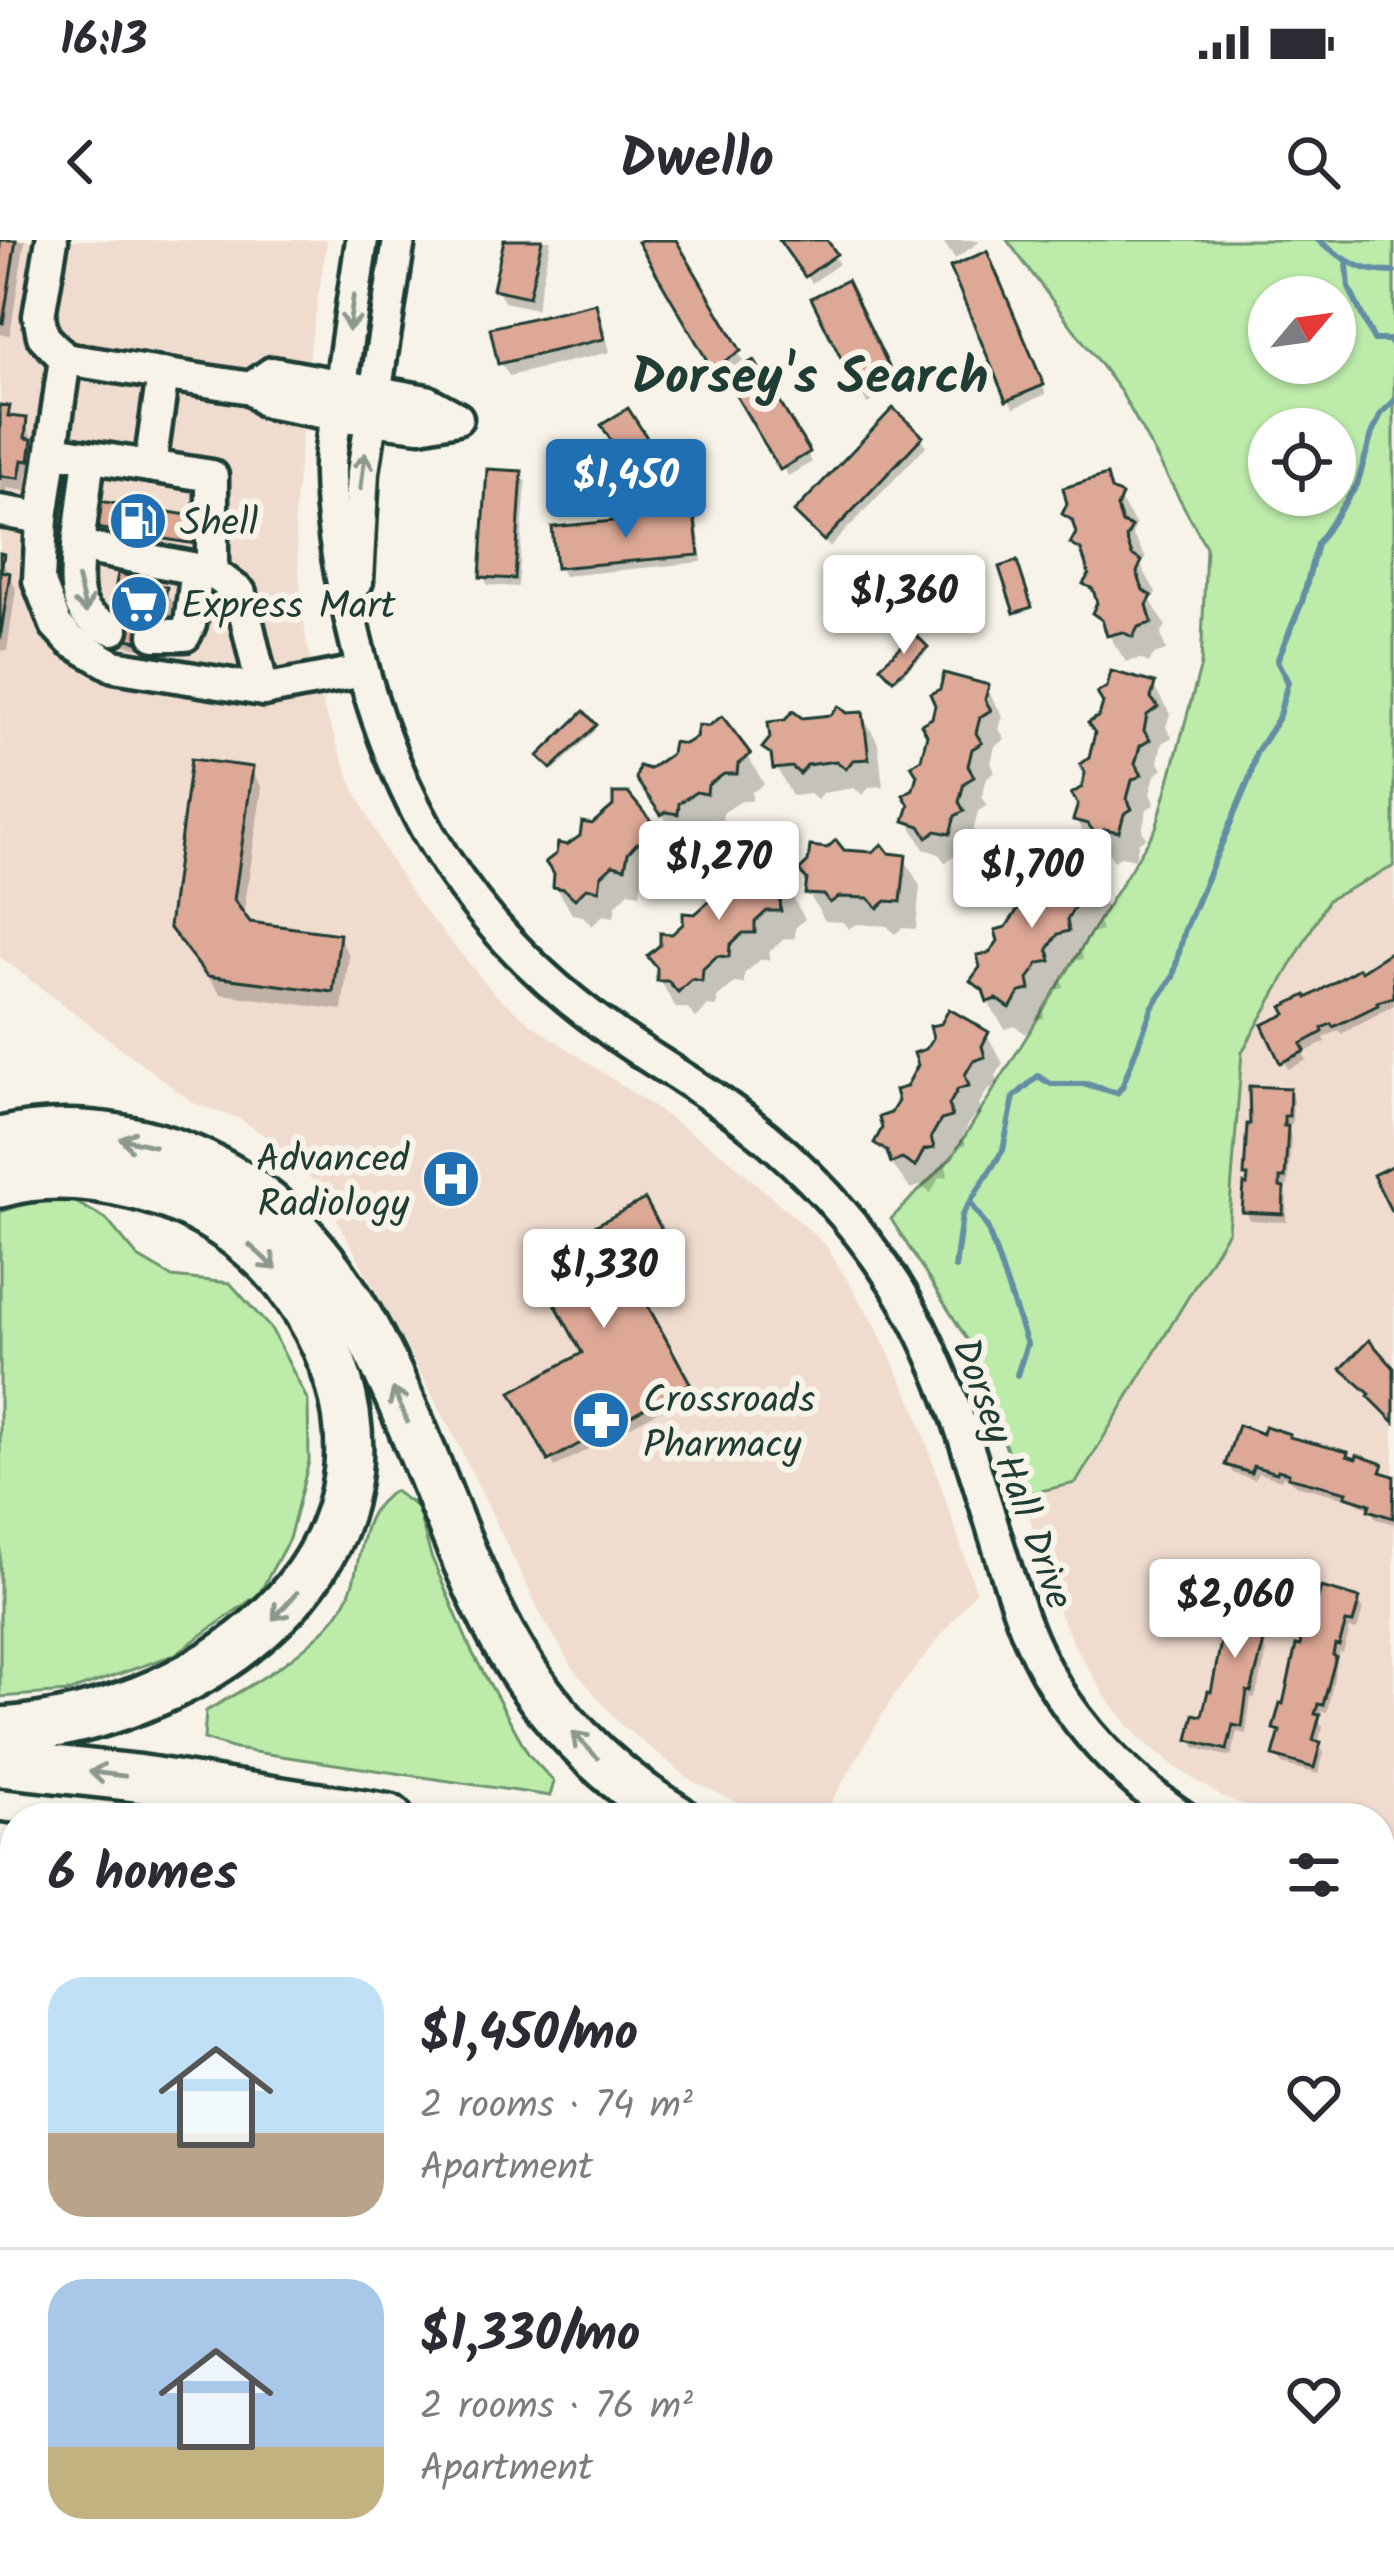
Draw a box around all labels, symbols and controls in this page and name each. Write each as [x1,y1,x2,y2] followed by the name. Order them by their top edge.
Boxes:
[60,6,147,78] text: 16:13
[620,119,774,205] text: Dwello
[48,129,114,195] icon: back
[1280,129,1346,195] icon: search
[1248,276,1356,384] north arrow
[1248,276,1356,516] map controls
[339,292,362,331] one-way arrow
[632,339,988,420] district label: Dorsey's Search
[1248,408,1356,516] button: locate
[528,439,724,541] pin: $1,450
[573,447,679,509] text: $1,450
[353,452,375,491] one-way arrow
[107,490,169,552] fuel station icon: Shell
[180,494,258,556] place label: Shell
[806,555,1002,657] pin: $1,360
[850,563,958,625] text: $1,360
[108,573,170,635] supermarket icon: Express Mart
[72,576,94,614] one-way arrow
[181,577,396,639] place label: Express Mart
[621,821,817,923] pin: $1,270
[666,829,772,891] text: $1,270
[934,829,1130,931] pin: $1,700
[980,837,1084,899] text: $1,700
[119,1130,157,1152] one-way arrow
[256,1130,411,1237] place label: Advanced Radiology
[420,1148,482,1210] hospital icon: Advanced Radiology
[506,1229,702,1331] pin: $1,330
[550,1237,658,1299] text: $1,330
[247,1243,278,1270] one-way arrow
[932,1330,1088,1619] street label: Dorsey Hall Drive
[643,1371,815,1478] place label: Crossroads Pharmacy
[388,1388,409,1425] one-way arrow
[570,1389,632,1451] pharmacy icon: Crossroads Pharmacy
[1137,1559,1333,1661] pin: $2,060
[1176,1567,1294,1629] text: $2,060
[272,1591,299,1621] one-way arrow
[571,1731,599,1761] one-way arrow
[89,1763,128,1785] one-way arrow
[48,1835,238,1916] text: 6 homes
[1281,1842,1347,1908] icon: filters
[420,1995,638,2076] text: $1,450/mo
[144,2025,288,2169] icon: home
[1281,2064,1347,2130] icon: heart
[420,2076,693,2138] text: 2 rooms · 74 m²
[420,2138,593,2200] text: Apartment
[420,2296,640,2377] text: $1,330/mo
[144,2327,288,2471] icon: home
[1281,2366,1347,2432] icon: heart
[420,2377,693,2439] text: 2 rooms · 76 m²
[420,2439,593,2501] text: Apartment

